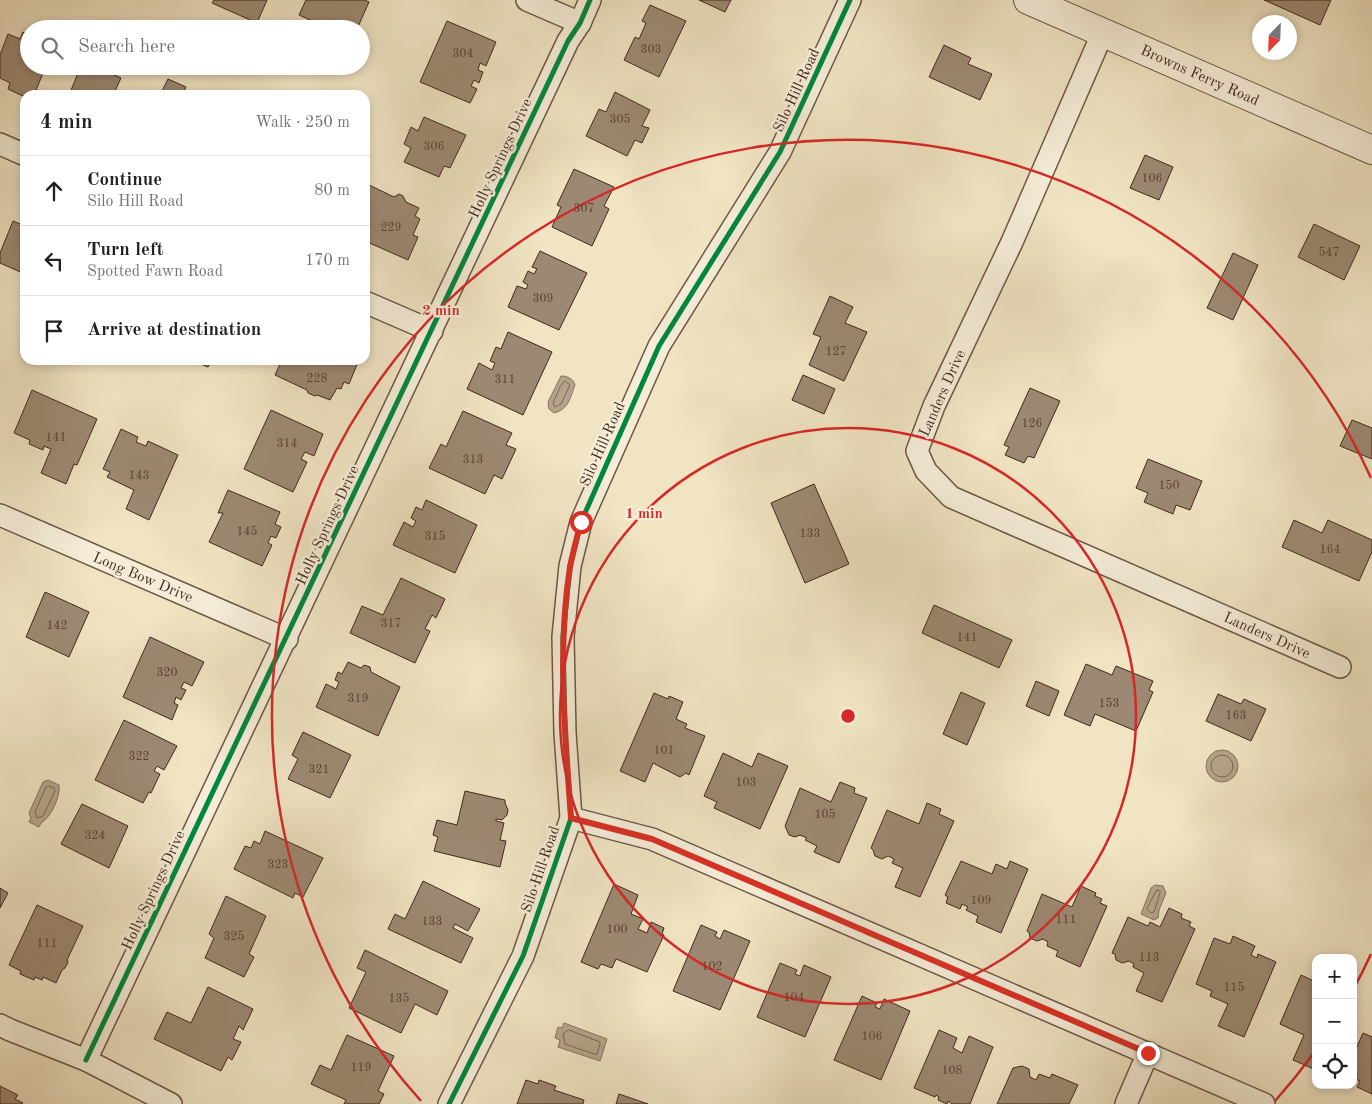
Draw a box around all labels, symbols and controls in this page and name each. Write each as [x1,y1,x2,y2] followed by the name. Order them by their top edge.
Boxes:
[1252,15,1297,60] north arrow
[20,20,370,75] search box
[38,34,66,62] icon: search
[78,38,175,57] text: Search here
[1138,43,1261,109] street label: Browns Ferry Road
[641,44,661,56] house number: 303
[771,46,823,135] street label: Silo Hill Road
[453,48,473,60] house number: 304
[467,97,536,221] street label: Holly Springs Drive
[40,112,93,133] text: 4 min
[610,113,630,126] house number: 305
[255,115,350,131] text: Walk · 250 m
[424,141,444,153] house number: 306
[87,171,162,190] text: Continue
[1142,173,1162,185] house number: 106
[40,177,68,205] icon: ahead
[314,183,350,199] text: 80 m
[87,194,184,210] text: Silo Hill Road
[574,203,594,215] house number: 307
[381,222,401,234] house number: 229
[87,241,164,260] text: Turn left
[1319,246,1339,259] house number: 547
[40,247,68,275] icon: left
[305,253,350,269] text: 170 m
[87,264,223,280] text: Spotted Fawn Road
[533,293,553,305] house number: 309
[422,304,460,319] text: 2 min
[40,317,68,345] icon: arrive
[87,321,261,340] text: Arrive at destination
[826,346,846,358] house number: 127
[918,348,969,439] street label: Landers Drive
[307,373,327,385] house number: 228
[495,374,515,386] house number: 311
[578,400,629,489] street label: Silo Hill Road
[1022,418,1042,430] house number: 126
[46,432,66,444] house number: 141
[277,438,297,450] house number: 314
[463,454,483,466] house number: 313
[294,464,363,588] street label: Holly Springs Drive
[129,470,149,482] house number: 143
[1159,479,1179,492] house number: 150
[625,507,663,522] text: 1 min
[570,511,593,534] route start
[237,525,257,538] house number: 145
[800,528,820,540] house number: 133
[425,530,445,543] house number: 315
[1320,544,1340,556] house number: 164
[90,551,195,606] street label: Long Bow Drive
[1221,611,1312,662] street label: Landers Drive
[381,618,401,630] house number: 317
[47,620,67,632] house number: 142
[957,632,977,644] house number: 141
[157,667,177,679] house number: 320
[348,693,368,705] house number: 319
[1099,697,1119,710] house number: 153
[839,707,857,725] centre of rings
[1226,710,1246,722] house number: 163
[654,745,674,757] house number: 101
[129,751,149,763] house number: 322
[309,764,329,776] house number: 321
[736,777,756,789] house number: 103
[815,808,835,821] house number: 105
[520,824,563,915] street label: Silo Hill Road
[120,829,189,953] street label: Holly Springs Drive
[85,830,105,842] house number: 324
[268,859,288,871] house number: 323
[971,895,991,907] house number: 109
[1056,914,1076,926] house number: 111
[422,916,442,928] house number: 133
[607,924,627,936] house number: 100
[224,930,244,943] house number: 325
[37,938,57,950] house number: 111
[1139,952,1159,964] house number: 113
[1312,954,1357,1089] map controls
[1312,954,1357,999] button: +
[702,961,722,973] house number: 102
[1224,981,1244,994] house number: 115
[389,992,409,1005] house number: 135
[784,992,804,1004] house number: 104
[1312,999,1357,1044] button: −
[862,1031,882,1043] house number: 106
[1137,1042,1160,1065] route end
[1312,1044,1357,1089] button: locate
[351,1062,371,1074] house number: 119
[942,1065,962,1077] house number: 108

